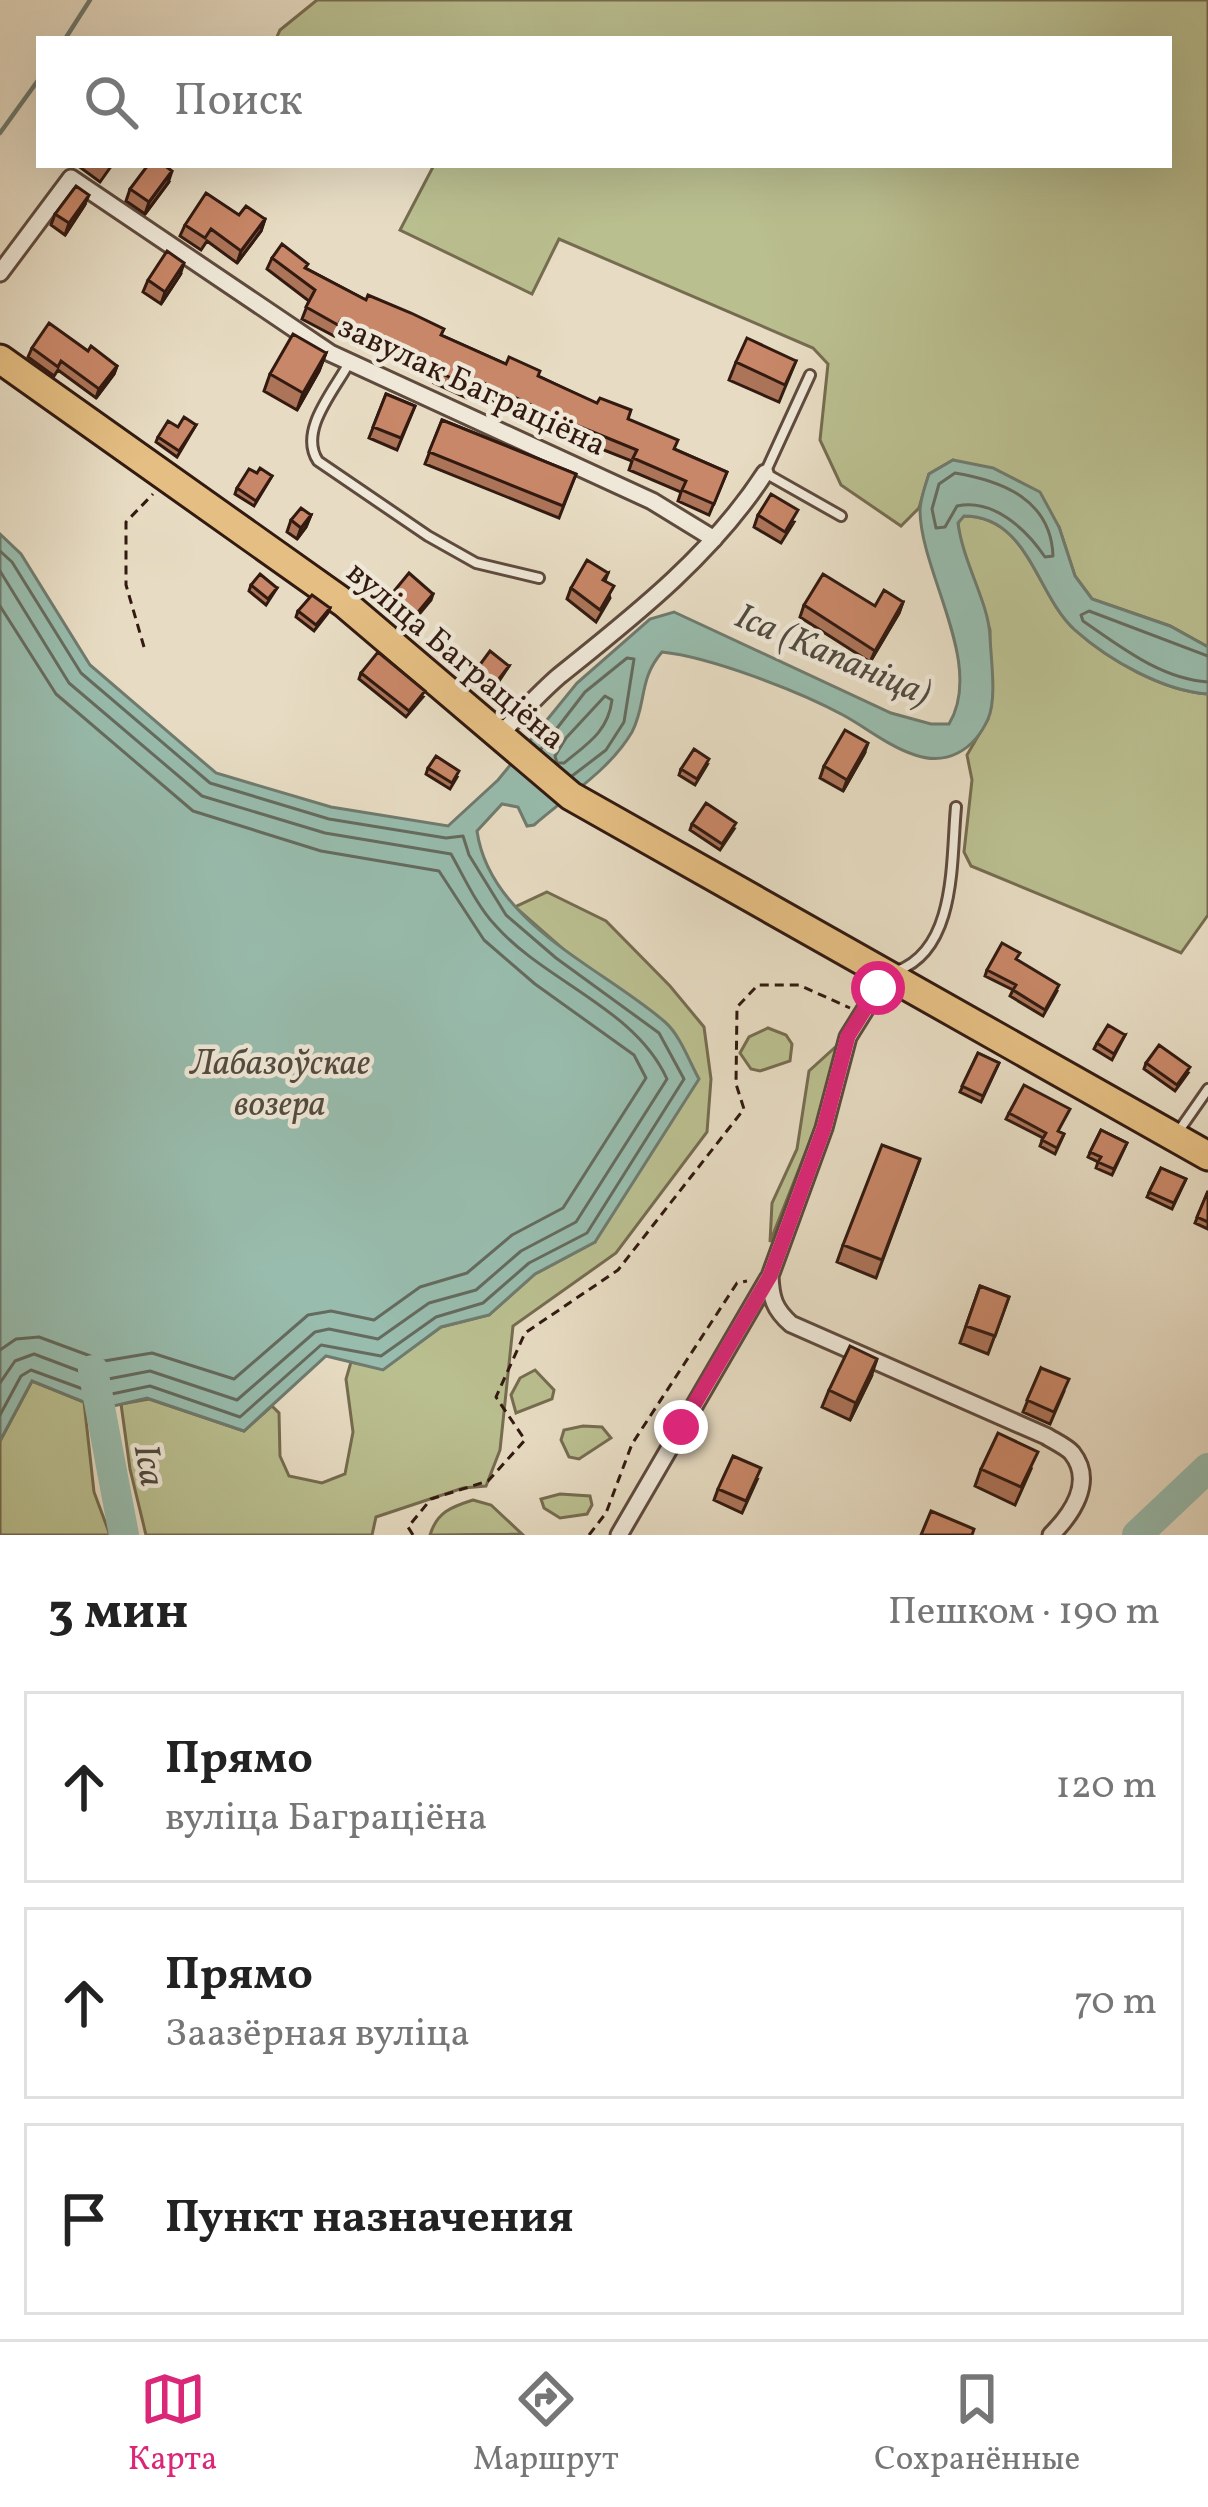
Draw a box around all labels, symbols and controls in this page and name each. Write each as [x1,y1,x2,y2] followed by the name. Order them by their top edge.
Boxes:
[36,36,1172,168] search box
[78,69,144,135] icon: search
[174,71,303,134] text: Поиск
[330,305,613,470] street label: завулак Баграціёна
[335,552,574,762] street label: вуліца Баграціёна
[727,593,938,720] water label: Іса (Капаніца)
[851,961,905,1015] route start
[188,1040,370,1131] water label: Лабазоўскае возера
[654,1400,708,1454] route end
[119,1441,175,1491] water label: Іса
[48,1578,188,1649] text: 3 мин
[888,1586,1160,1640] text: Пешком · 190 m
[165,1729,313,1792] text: Прямо
[51,1754,117,1820] icon: ahead
[1056,1760,1157,1814] text: 120 m
[165,1792,487,1846] text: вуліца Баграціёна
[165,1945,313,2008] text: Прямо
[51,1970,117,2036] icon: ahead
[1074,1976,1157,2030] text: 70 m
[165,2008,470,2062] text: Заазёрная вуліца
[51,2186,117,2252] icon: arrive
[165,2188,574,2251] text: Пункт назначения
[128,2366,217,2484] tab: Карта
[473,2366,619,2484] tab: Маршрут
[874,2366,1080,2484] tab: Сохранённые

